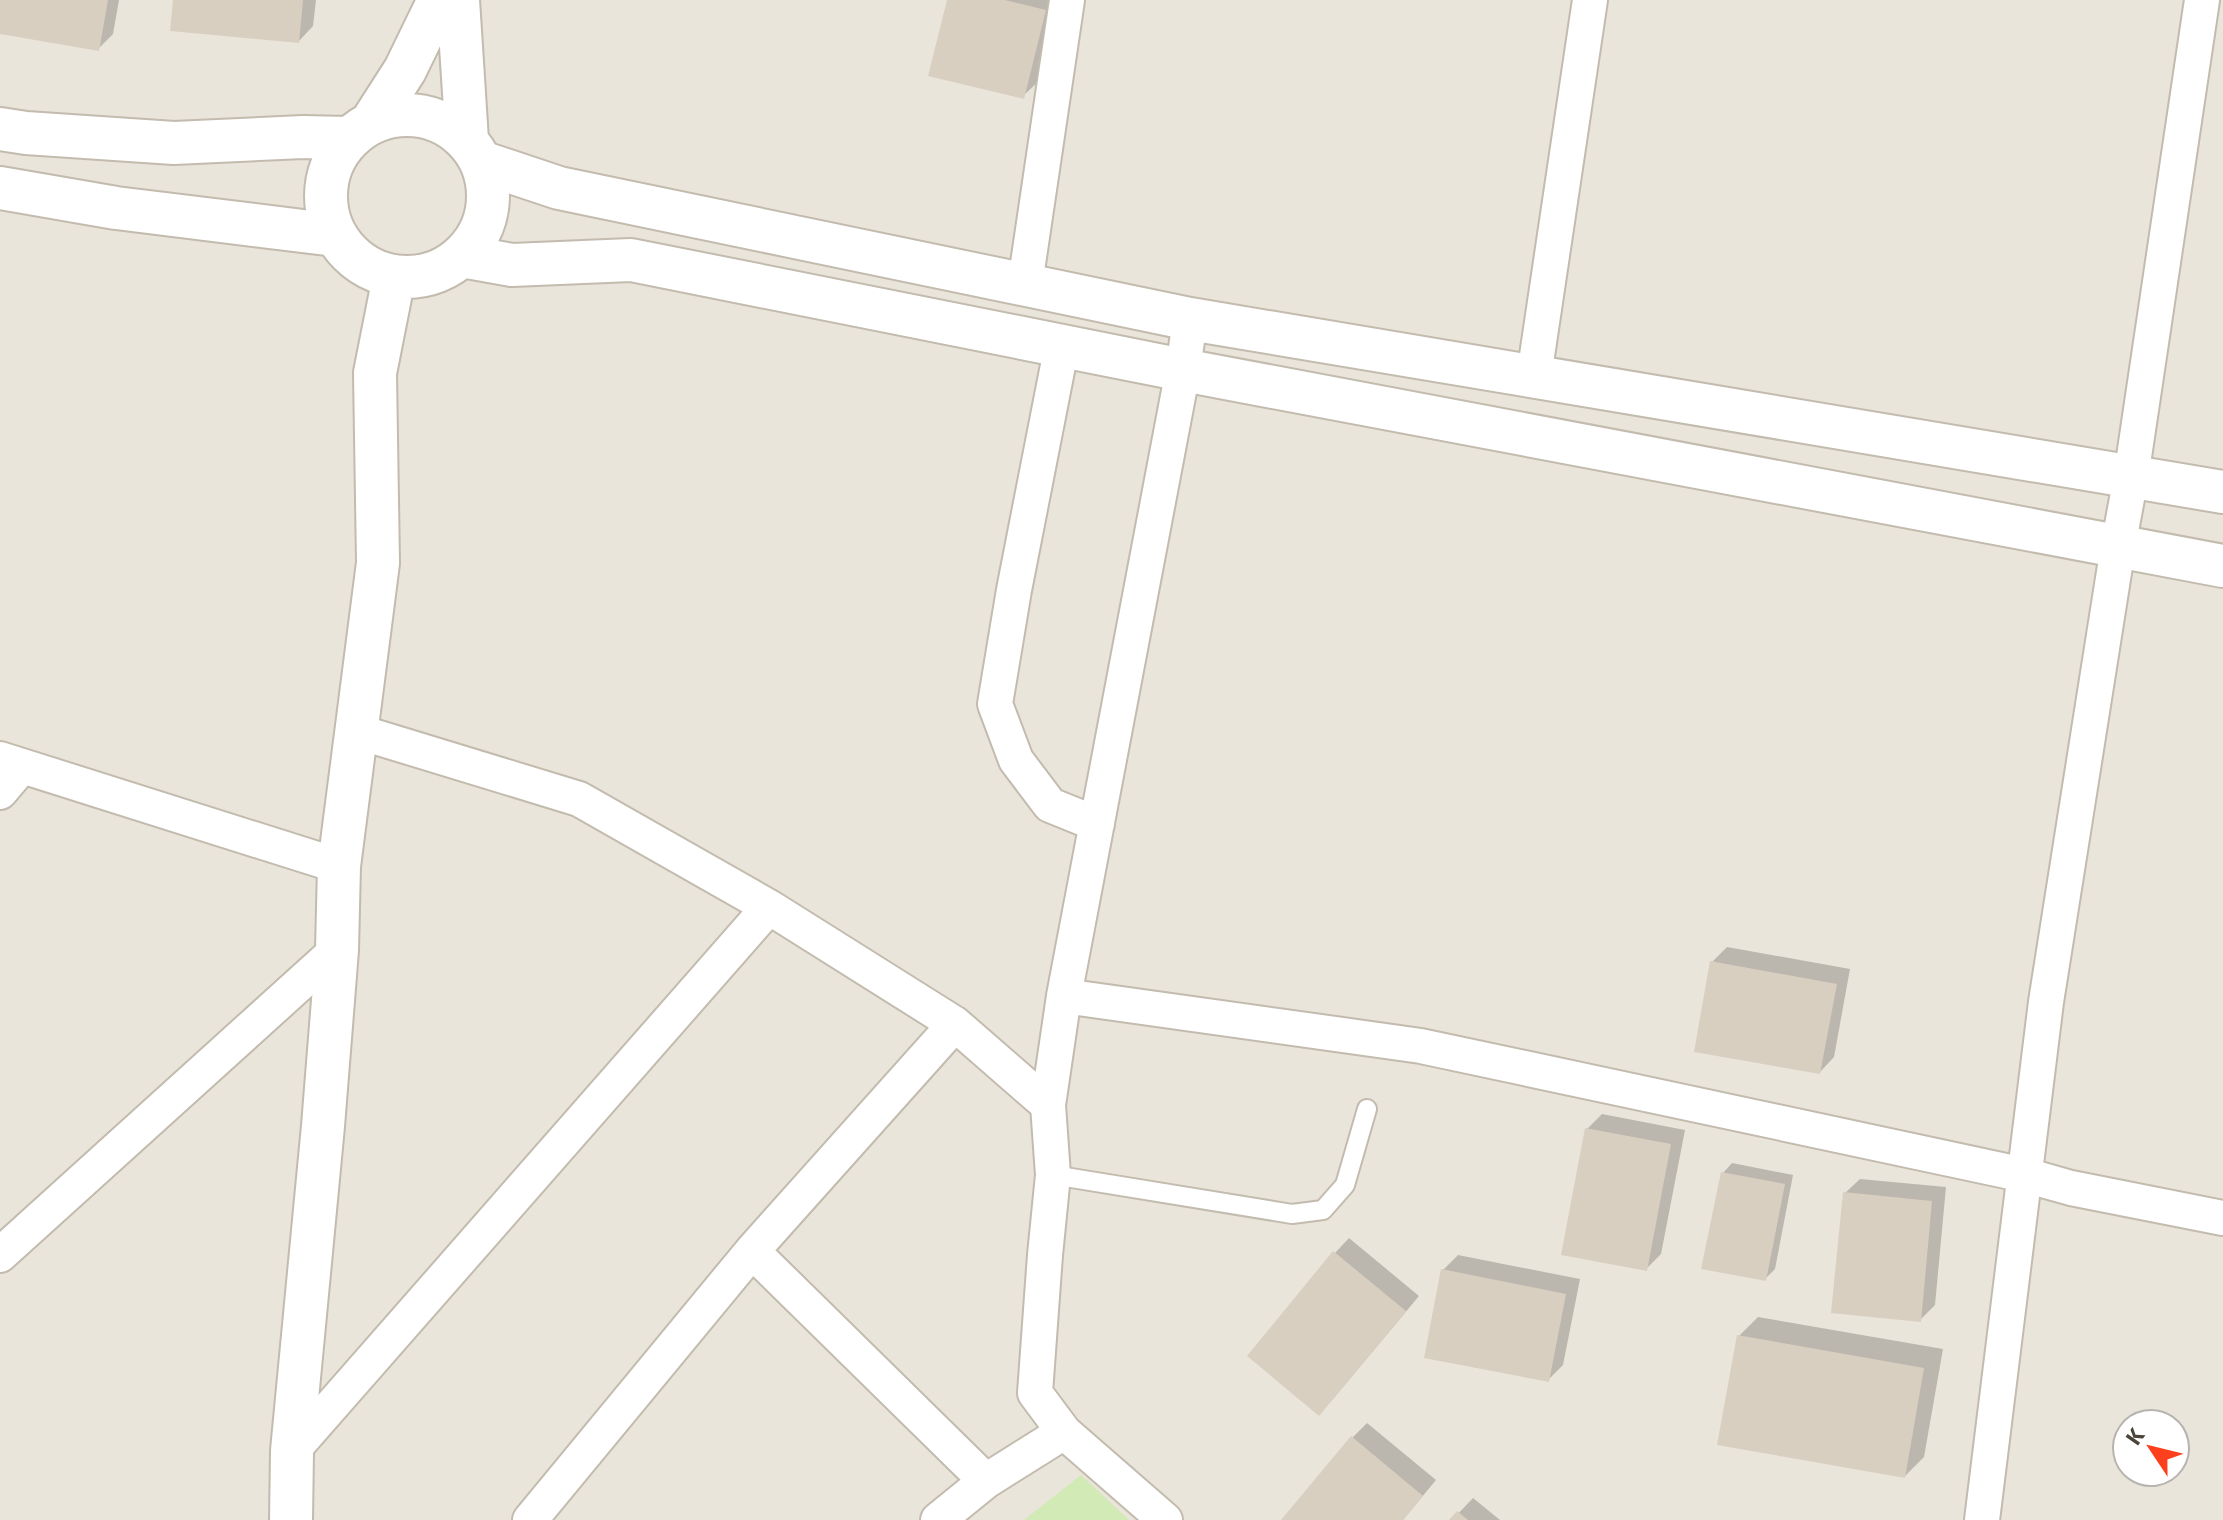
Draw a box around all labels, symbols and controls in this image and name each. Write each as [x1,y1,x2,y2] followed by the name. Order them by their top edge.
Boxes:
[2111,1408,2191,1488] north arrow
[2120,1422,2151,1450] text: K

